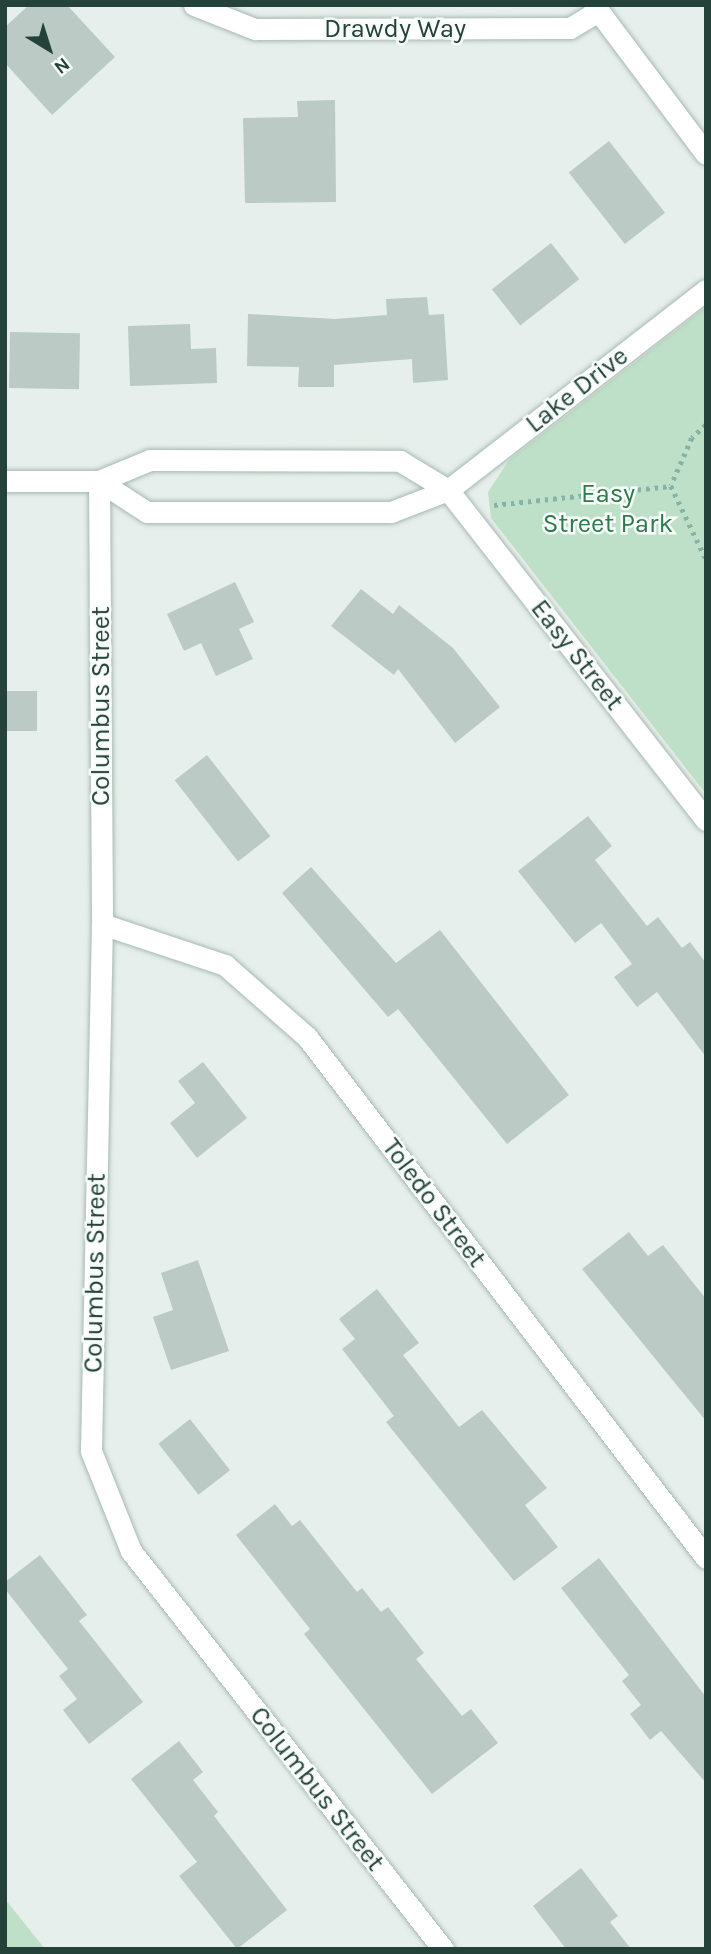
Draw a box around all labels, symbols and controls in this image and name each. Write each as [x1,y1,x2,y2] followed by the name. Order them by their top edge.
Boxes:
[324,13,466,45] street label: Drawdy Way
[14,14,84,84] north arrow
[50,53,74,78] text: N
[520,340,634,440] street label: Lake Drive
[543,478,673,540] park label: Easy Street Park
[524,593,630,717] street label: Easy Street
[85,606,117,806] street label: Columbus Street
[376,1133,492,1273] street label: Toledo Street
[78,1173,112,1373] street label: Columbus Street
[243,1701,391,1877] street label: Columbus Street

